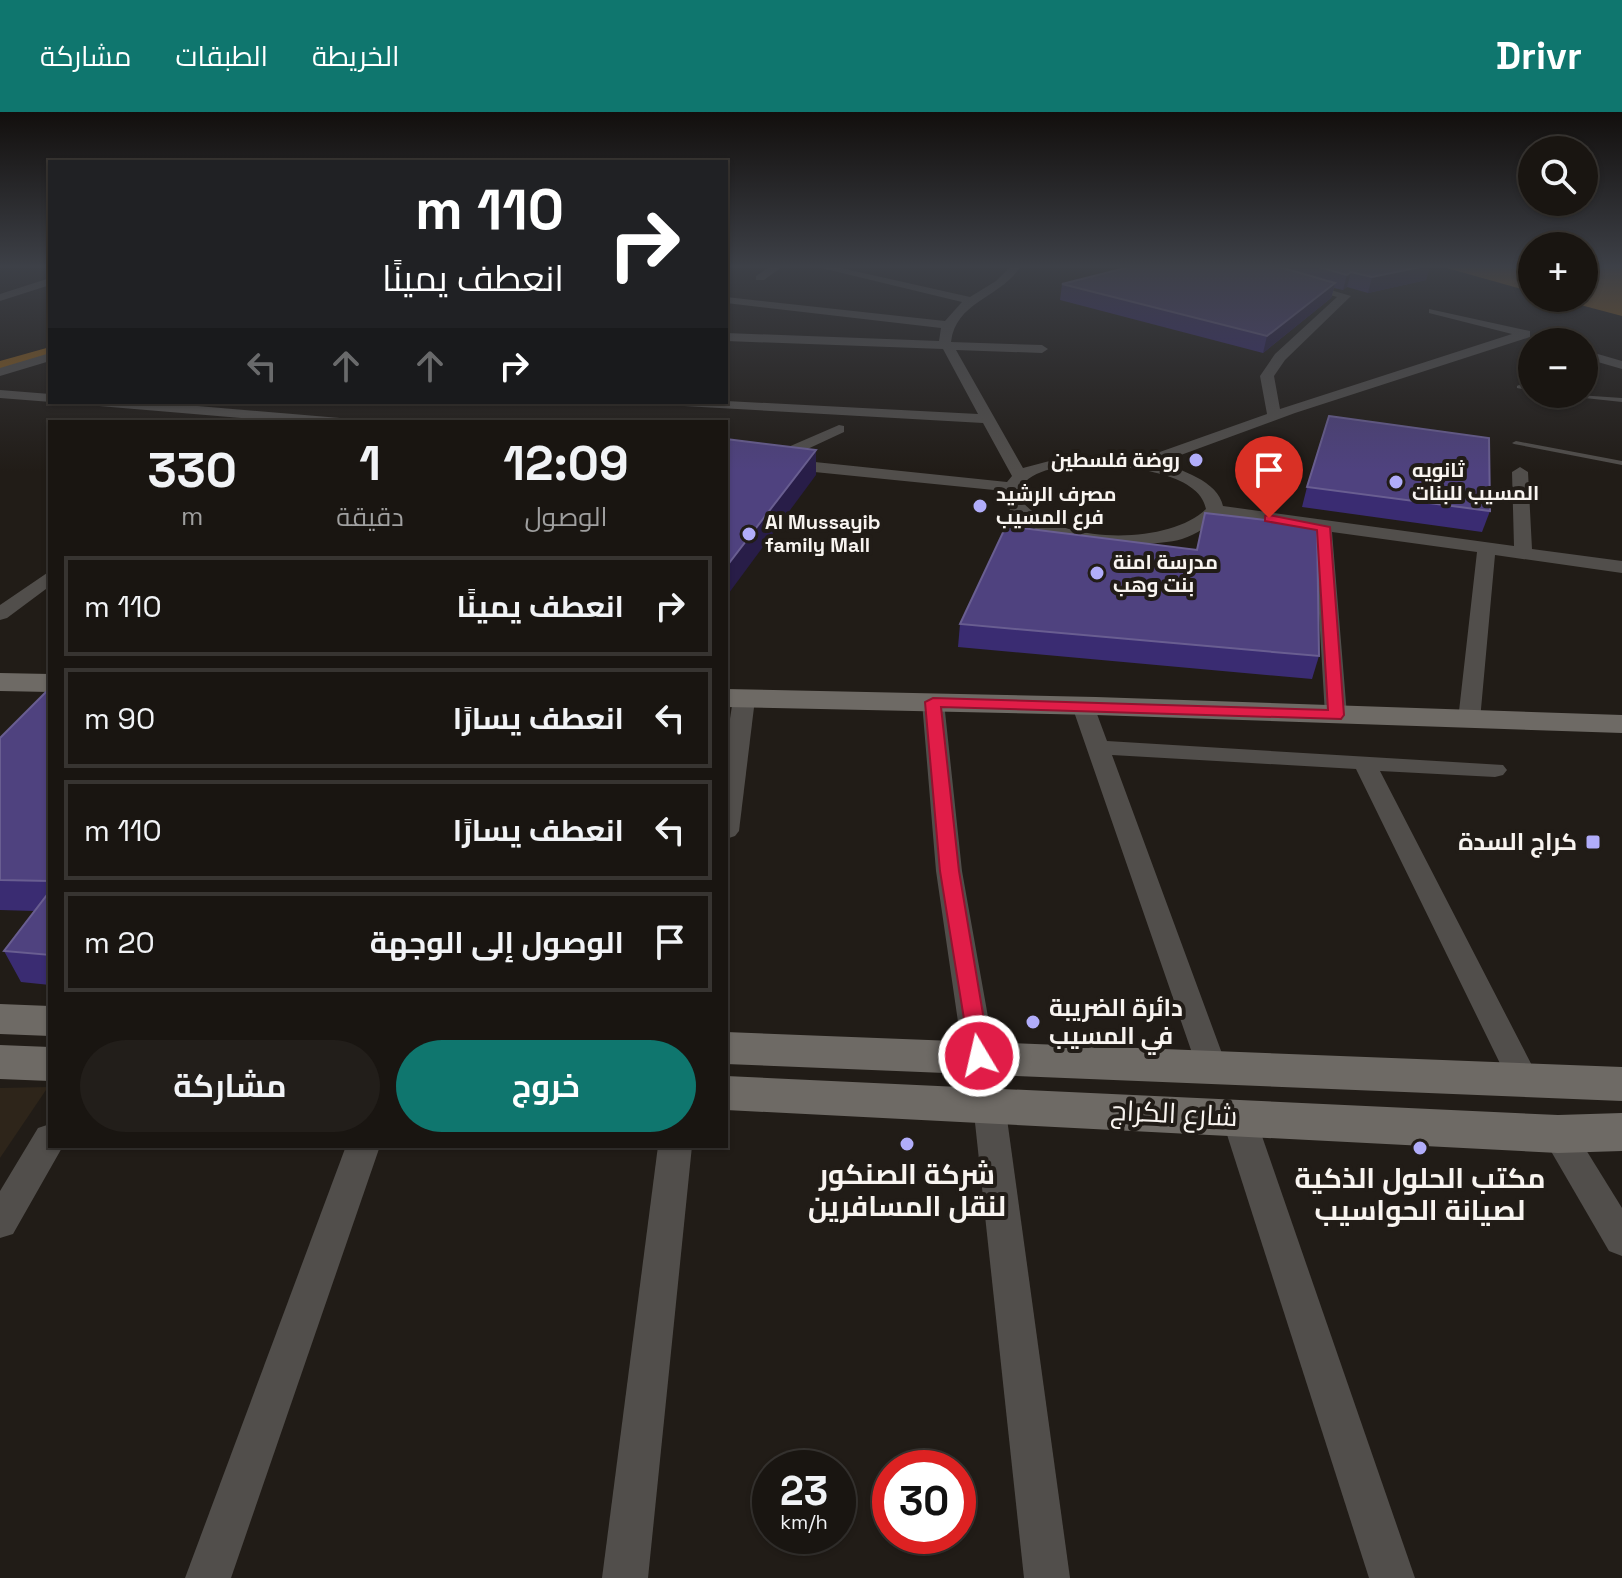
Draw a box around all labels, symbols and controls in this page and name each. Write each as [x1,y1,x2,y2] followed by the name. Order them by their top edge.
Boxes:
[1496,32,1582,80] text: Drivr
[40,38,131,74] text: مشاركة
[175,38,268,74] text: الطبقات
[312,38,399,74] text: الخريطة
[1518,136,1598,408] map controls
[1518,136,1598,216] button: search
[415,174,564,245] text: 110 m
[592,192,696,296] icon: right
[1518,232,1598,312] button: +
[382,256,564,302] text: انعطف يمينًا
[1518,328,1598,408] button: −
[240,344,284,388] icon: left
[324,344,368,388] icon: ahead
[408,344,452,388] icon: ahead
[492,344,536,388] icon: right
[359,433,381,494] text: 1
[503,433,629,494] text: 12:09
[1235,436,1303,518] pin
[147,440,237,501] text: 330
[1051,447,1180,473] place label: روضة فلسطين
[1247,448,1291,492] icon: arrive
[1187,451,1205,469] marker: روضة فلسطين
[1412,457,1539,506] place label: ثانويه المسيب للبنات
[1387,473,1405,491] marker: ثانويه المسيب للبنات
[996,481,1117,531] place label: مصرف الرشيد فرع المسيب
[971,497,989,515] marker: مصرف الرشيد فرع المسيب
[181,499,203,533] text: m
[336,500,404,534] text: دقيقة
[525,500,607,534] text: الوصول
[765,509,881,558] place label: Al Mussayib family Mall
[740,525,758,543] marker: Al Mussayib family Mall
[1113,549,1218,598] place label: مدرسة امنة بنت وهب
[1088,564,1106,582] marker: مدرسة امنة بنت وهب
[648,584,692,628] icon: right
[84,587,162,626] text: 110 m
[456,587,624,626] text: انعطف يمينًا
[648,696,692,740] icon: left
[84,699,155,738] text: 90 m
[453,699,624,738] text: انعطف يسارًا
[648,808,692,852] icon: left
[84,811,162,850] text: 110 m
[453,811,624,850] text: انعطف يسارًا
[1458,826,1577,858] place label: كراج السدة
[1584,833,1602,851] marker: كراج السدة
[648,920,692,964] icon: arrive
[84,923,155,962] text: 20 m
[370,923,624,962] text: الوصول إلى الوجهة
[1049,992,1183,1055] place label: دائرة الضريبة في المسيب
[1024,1013,1042,1031] marker: دائرة الضريبة في المسيب
[937,1014,1021,1098] position arrow
[80,1040,380,1132] button: مشاركة
[396,1040,696,1132] button: خروج
[1109,1092,1238,1135] street label: شارع الكراج
[898,1135,916,1153] marker: شركة الصنكور لنقل المسافرين
[1411,1139,1429,1157] marker: مكتب الحلول الذكية لصيانة الحواسيب
[808,1156,1006,1224] place label: شركة الصنكور لنقل المسافرين
[1294,1160,1546,1228] place label: مكتب الحلول الذكية لصيانة الحواسيب
[872,1450,976,1554] speed limit sign: 30
[780,1466,828,1517] text: 23
[780,1509,828,1535] text: km/h

